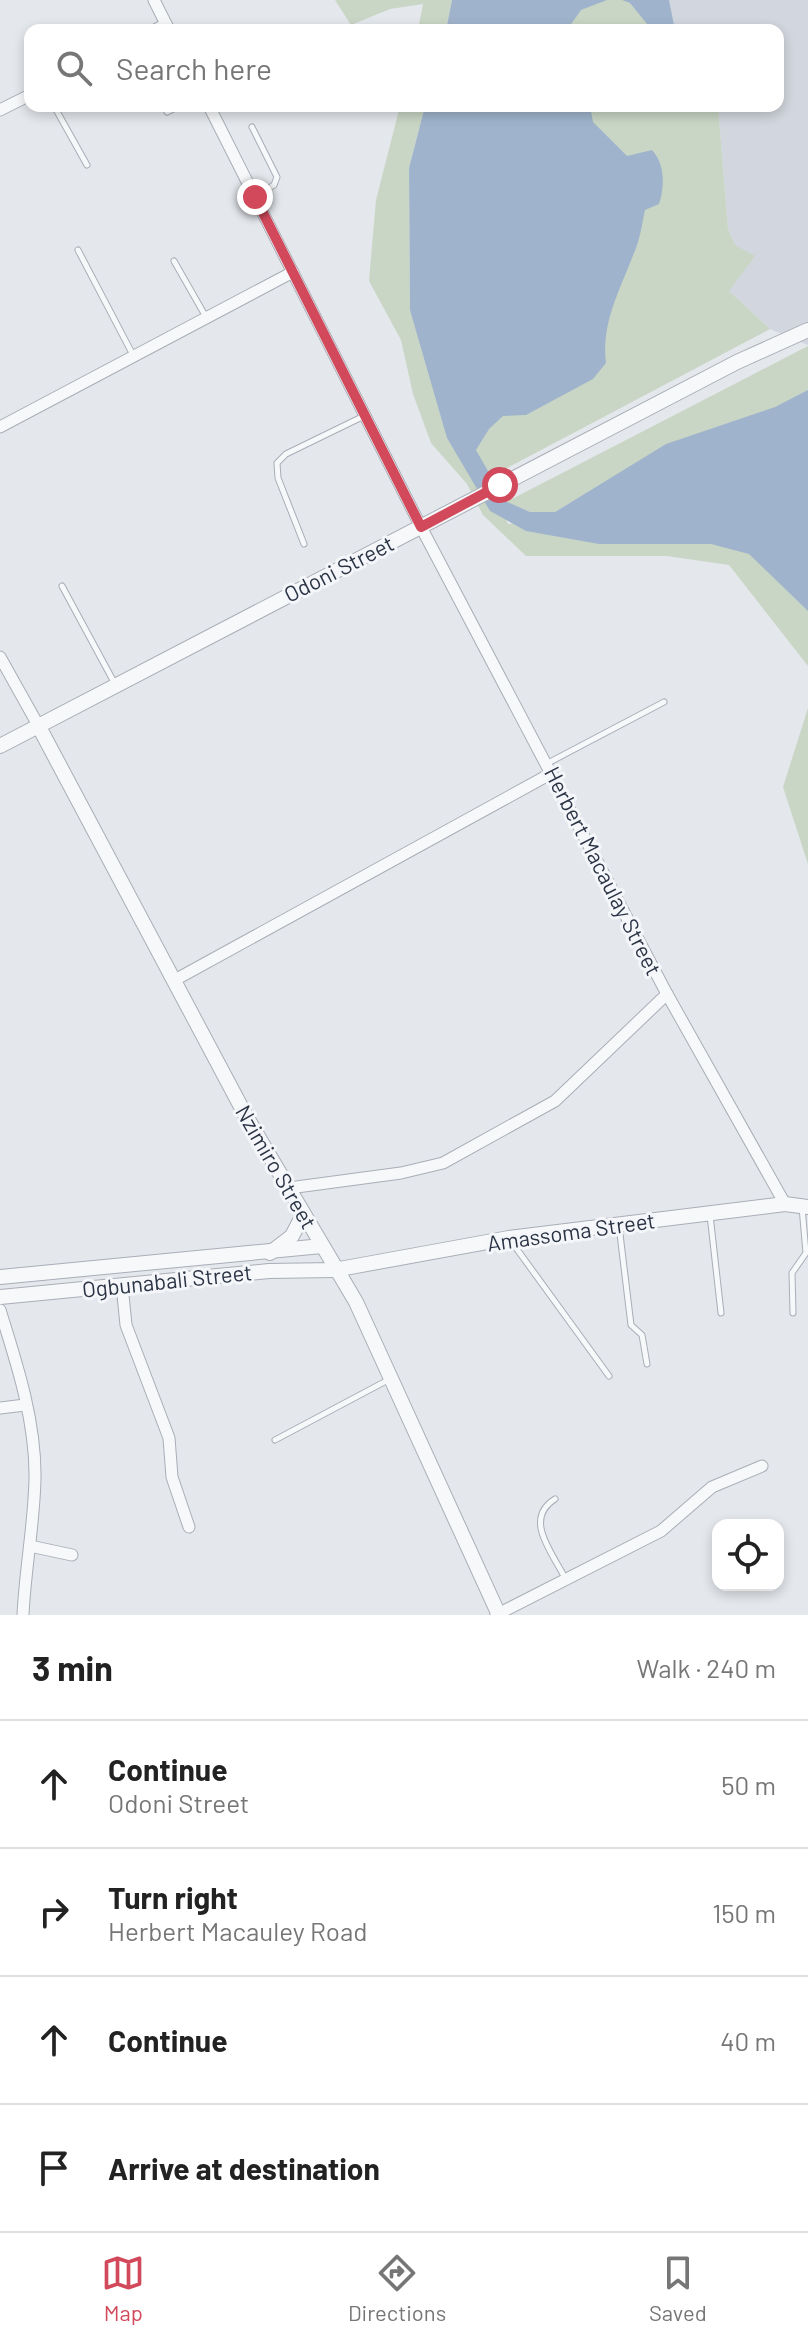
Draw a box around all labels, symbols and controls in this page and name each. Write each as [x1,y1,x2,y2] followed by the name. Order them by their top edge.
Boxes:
[24,24,784,112] search box
[52,46,96,90] icon: search
[116,50,272,86] text: Search here
[237,179,273,215] route end
[482,467,518,503] route start
[279,529,398,607] street label: Odoni Street
[540,762,668,979] street label: Herbert Macaulay Street
[231,1100,323,1233] street label: Nzimiro Street
[485,1206,657,1256] street label: Amassoma Street
[81,1258,253,1302] street label: Ogbunabali Street
[712,1519,784,1591] map controls
[712,1519,784,1591] button: locate
[32,1647,113,1688] text: 3 min
[637,1652,776,1683] text: Walk · 240 m
[108,1751,228,1787] text: Continue
[32,1762,76,1806] icon: ahead
[721,1769,776,1800] text: 50 m
[108,1787,249,1818] text: Odoni Street
[108,1879,238,1915] text: Turn right
[32,1890,76,1934] icon: right
[712,1897,776,1928] text: 150 m
[108,1915,367,1946] text: Herbert Macauley Road
[32,2018,76,2062] icon: ahead
[108,2022,228,2058] text: Continue
[720,2025,776,2056] text: 40 m
[32,2146,76,2190] icon: arrive
[108,2150,380,2186] text: Arrive at destination
[101,2251,145,2325] tab: Map
[348,2251,446,2325] tab: Directions
[649,2251,707,2325] tab: Saved

